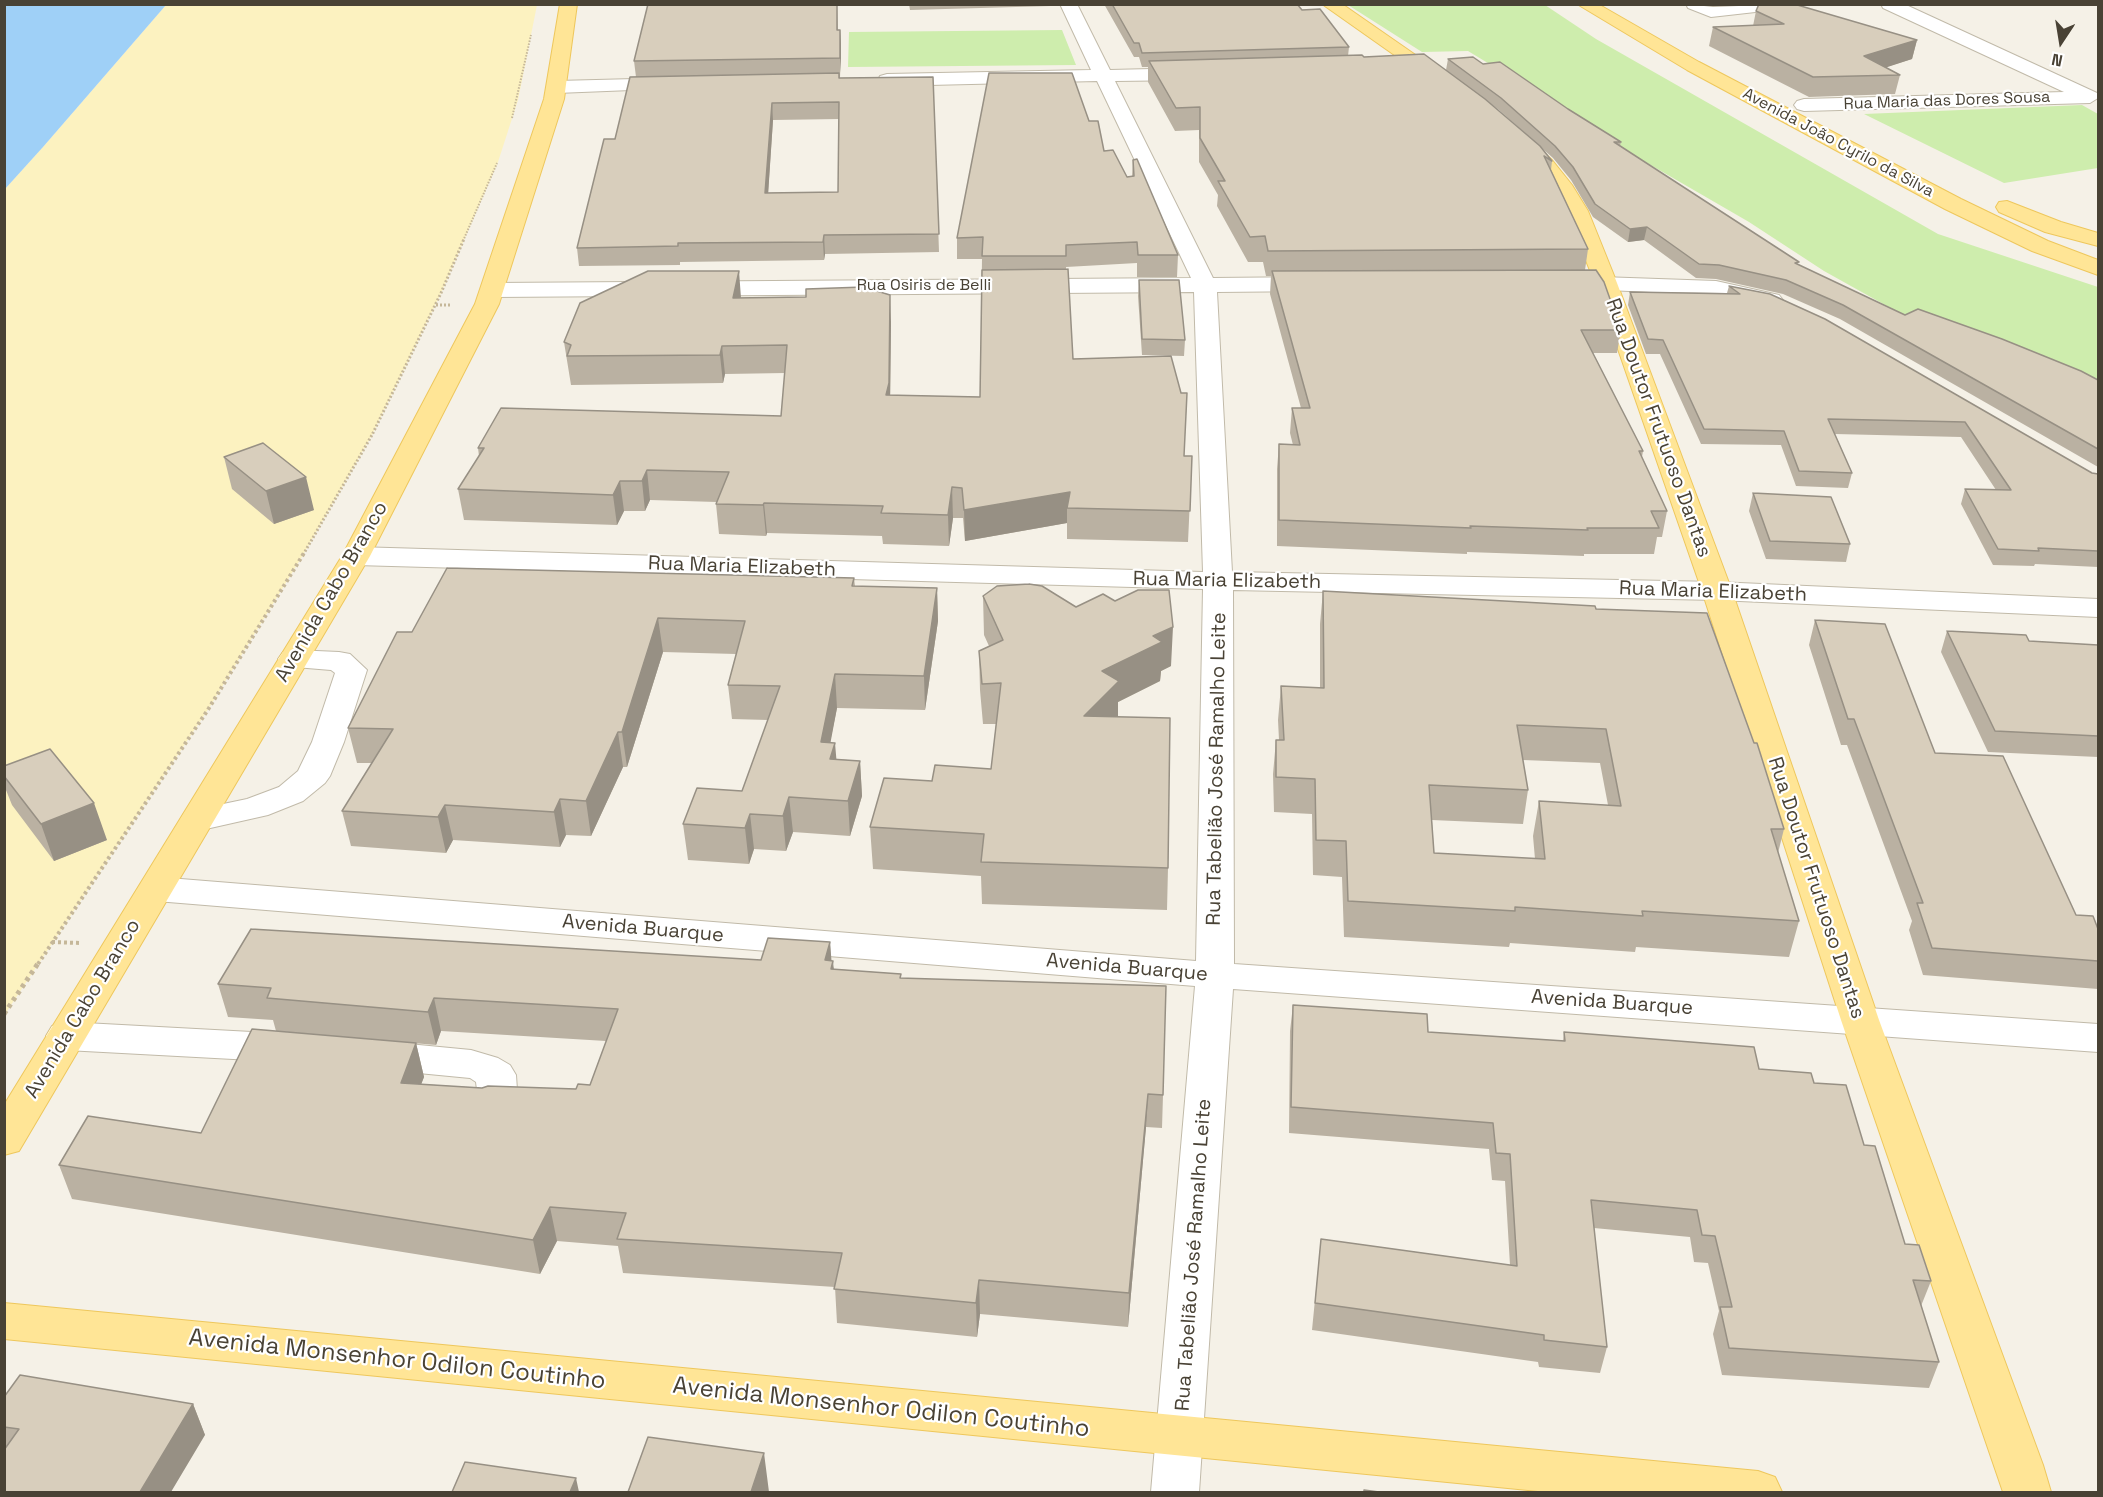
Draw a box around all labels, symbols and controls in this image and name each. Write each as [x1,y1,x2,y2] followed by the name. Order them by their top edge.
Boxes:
[2031,12,2091,72] north arrow
[2050,49,2065,71] text: N
[1739,84,1937,202] street label: Avenida João Cyrilo da Silva
[1843,88,2051,114] street label: Rua Maria das Dores Sousa
[857,276,991,296] street label: Rua Osiris de Belli
[1600,295,1716,561] street label: Rua Doutor Frutuoso Dantas
[271,498,393,686] street label: Avenida Cabo Branco
[648,552,836,582] street label: Rua Maria Elizabeth
[1133,567,1321,595] street label: Rua Maria Elizabeth
[1619,577,1807,607] street label: Rua Maria Elizabeth
[1202,612,1232,926] street label: Rua Tabelião José Ramalho Leite
[1762,754,1870,1022] street label: Rua Doutor Frutuoso Dantas
[561,910,725,948] street label: Avenida Buarque
[20,915,146,1103] street label: Avenida Cabo Branco
[1045,949,1209,987] street label: Avenida Buarque
[1530,985,1694,1021] street label: Avenida Buarque
[1171,1098,1217,1412] street label: Rua Tabelião José Ramalho Leite
[187,1324,607,1396] street label: Avenida Monsenhor Odilon Coutinho
[671,1372,1091,1444] street label: Avenida Monsenhor Odilon Coutinho

